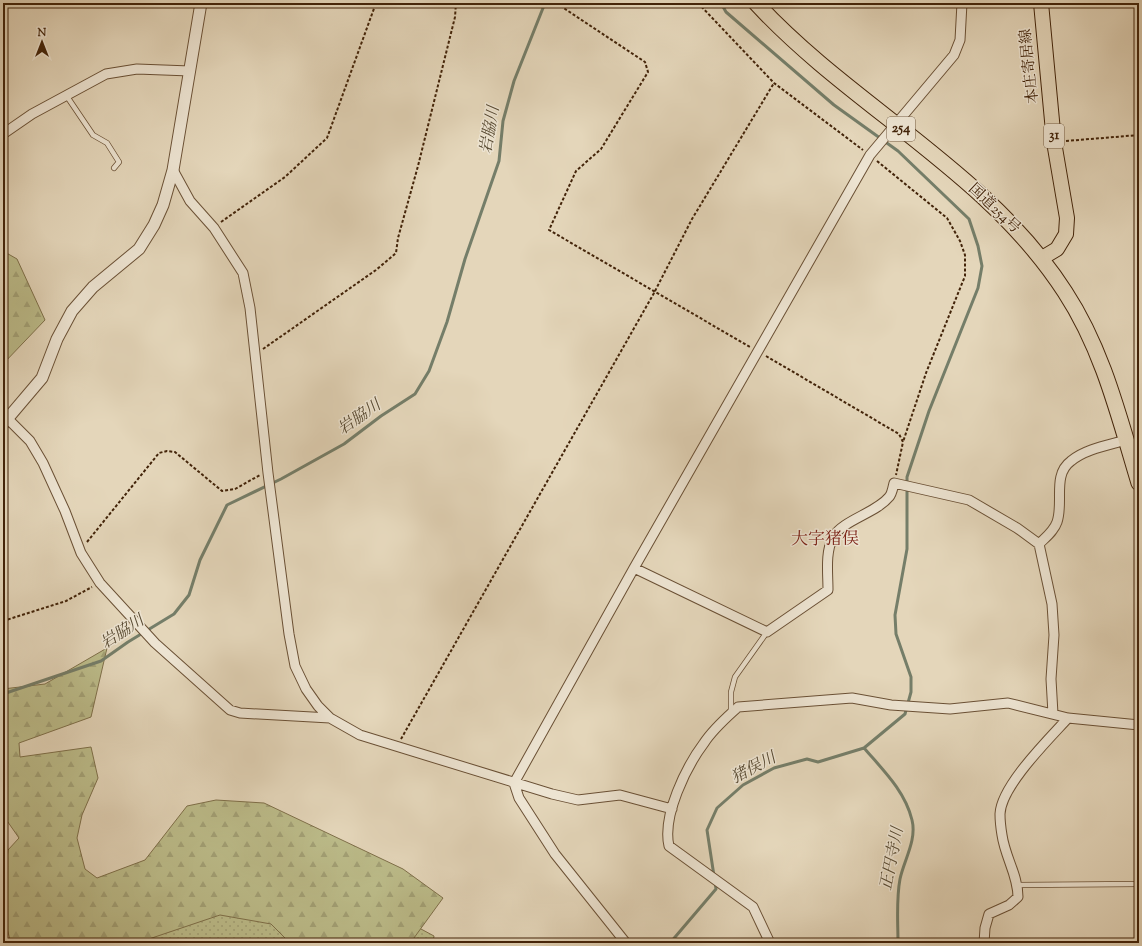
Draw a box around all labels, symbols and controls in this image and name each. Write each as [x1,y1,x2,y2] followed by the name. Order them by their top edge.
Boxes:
[22,22,62,62] north arrow
[37,25,47,41] text: N
[1016,28,1044,104] street label: 本庄寄居線
[476,102,507,156] water label: 岩脇川
[887,117,915,141] road number: 254
[1044,124,1064,148] road number: 31
[963,179,1025,239] street label: 国道254号
[334,394,388,441] water label: 岩脇川
[791,528,859,552] district label: 大字猪俣
[97,609,151,656] water label: 岩脇川
[727,747,782,790] water label: 猪俣川
[876,823,911,893] water label: 正円寺川

